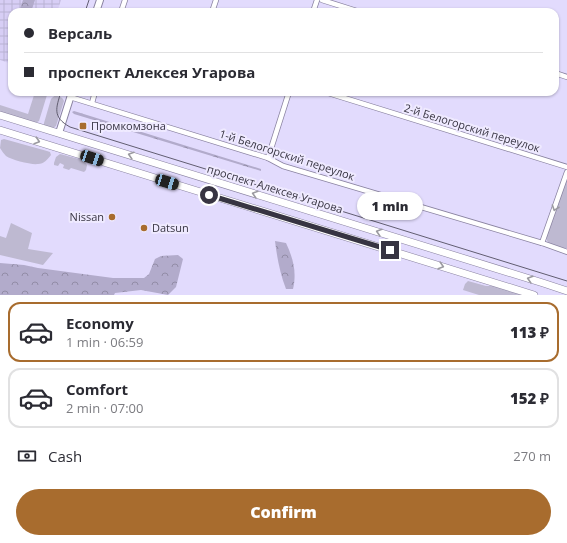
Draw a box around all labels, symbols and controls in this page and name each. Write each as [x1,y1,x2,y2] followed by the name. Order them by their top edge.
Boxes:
[48,23,112,43] text: Версаль
[48,62,255,82] text: проспект Алексея Угарова
[402,100,542,155] street label: 2-й Белогорский переулок
[91,118,166,133] place label: Промкомзона
[78,121,88,131] marker: Промкомзона
[218,126,357,184] street label: 1-й Белогорский переулок
[34,137,41,145] one-way arrow
[79,149,105,167] car
[127,152,134,160] one-way arrow
[205,161,345,216] street label: проспект Алексея Угарова
[154,173,180,191] car
[200,186,218,204] route start
[252,190,259,199] one-way arrow
[357,192,423,220] callout: 1 min
[372,197,408,215] text: 1 min
[551,204,559,211] one-way arrow
[70,209,104,224] place label: Nissan
[107,212,117,222] marker: Nissan
[152,220,189,235] place label: Datsun
[139,223,149,233] marker: Datsun
[376,228,383,237] one-way arrow
[381,241,399,259] route end
[437,261,444,270] one-way arrow
[527,275,534,284] one-way arrow
[66,313,134,333] text: Economy
[18,314,54,350] icon: car
[510,322,549,342] text: 113 ₽
[66,333,143,351] text: 1 min · 06:59
[66,379,128,399] text: Comfort
[18,380,54,416] icon: car
[510,388,549,408] text: 152 ₽
[66,399,143,417] text: 2 min · 07:00
[16,445,38,467] icon: cash
[48,446,82,466] text: Cash
[513,447,551,465] text: 270 m
[16,489,551,535] button: Confirm

